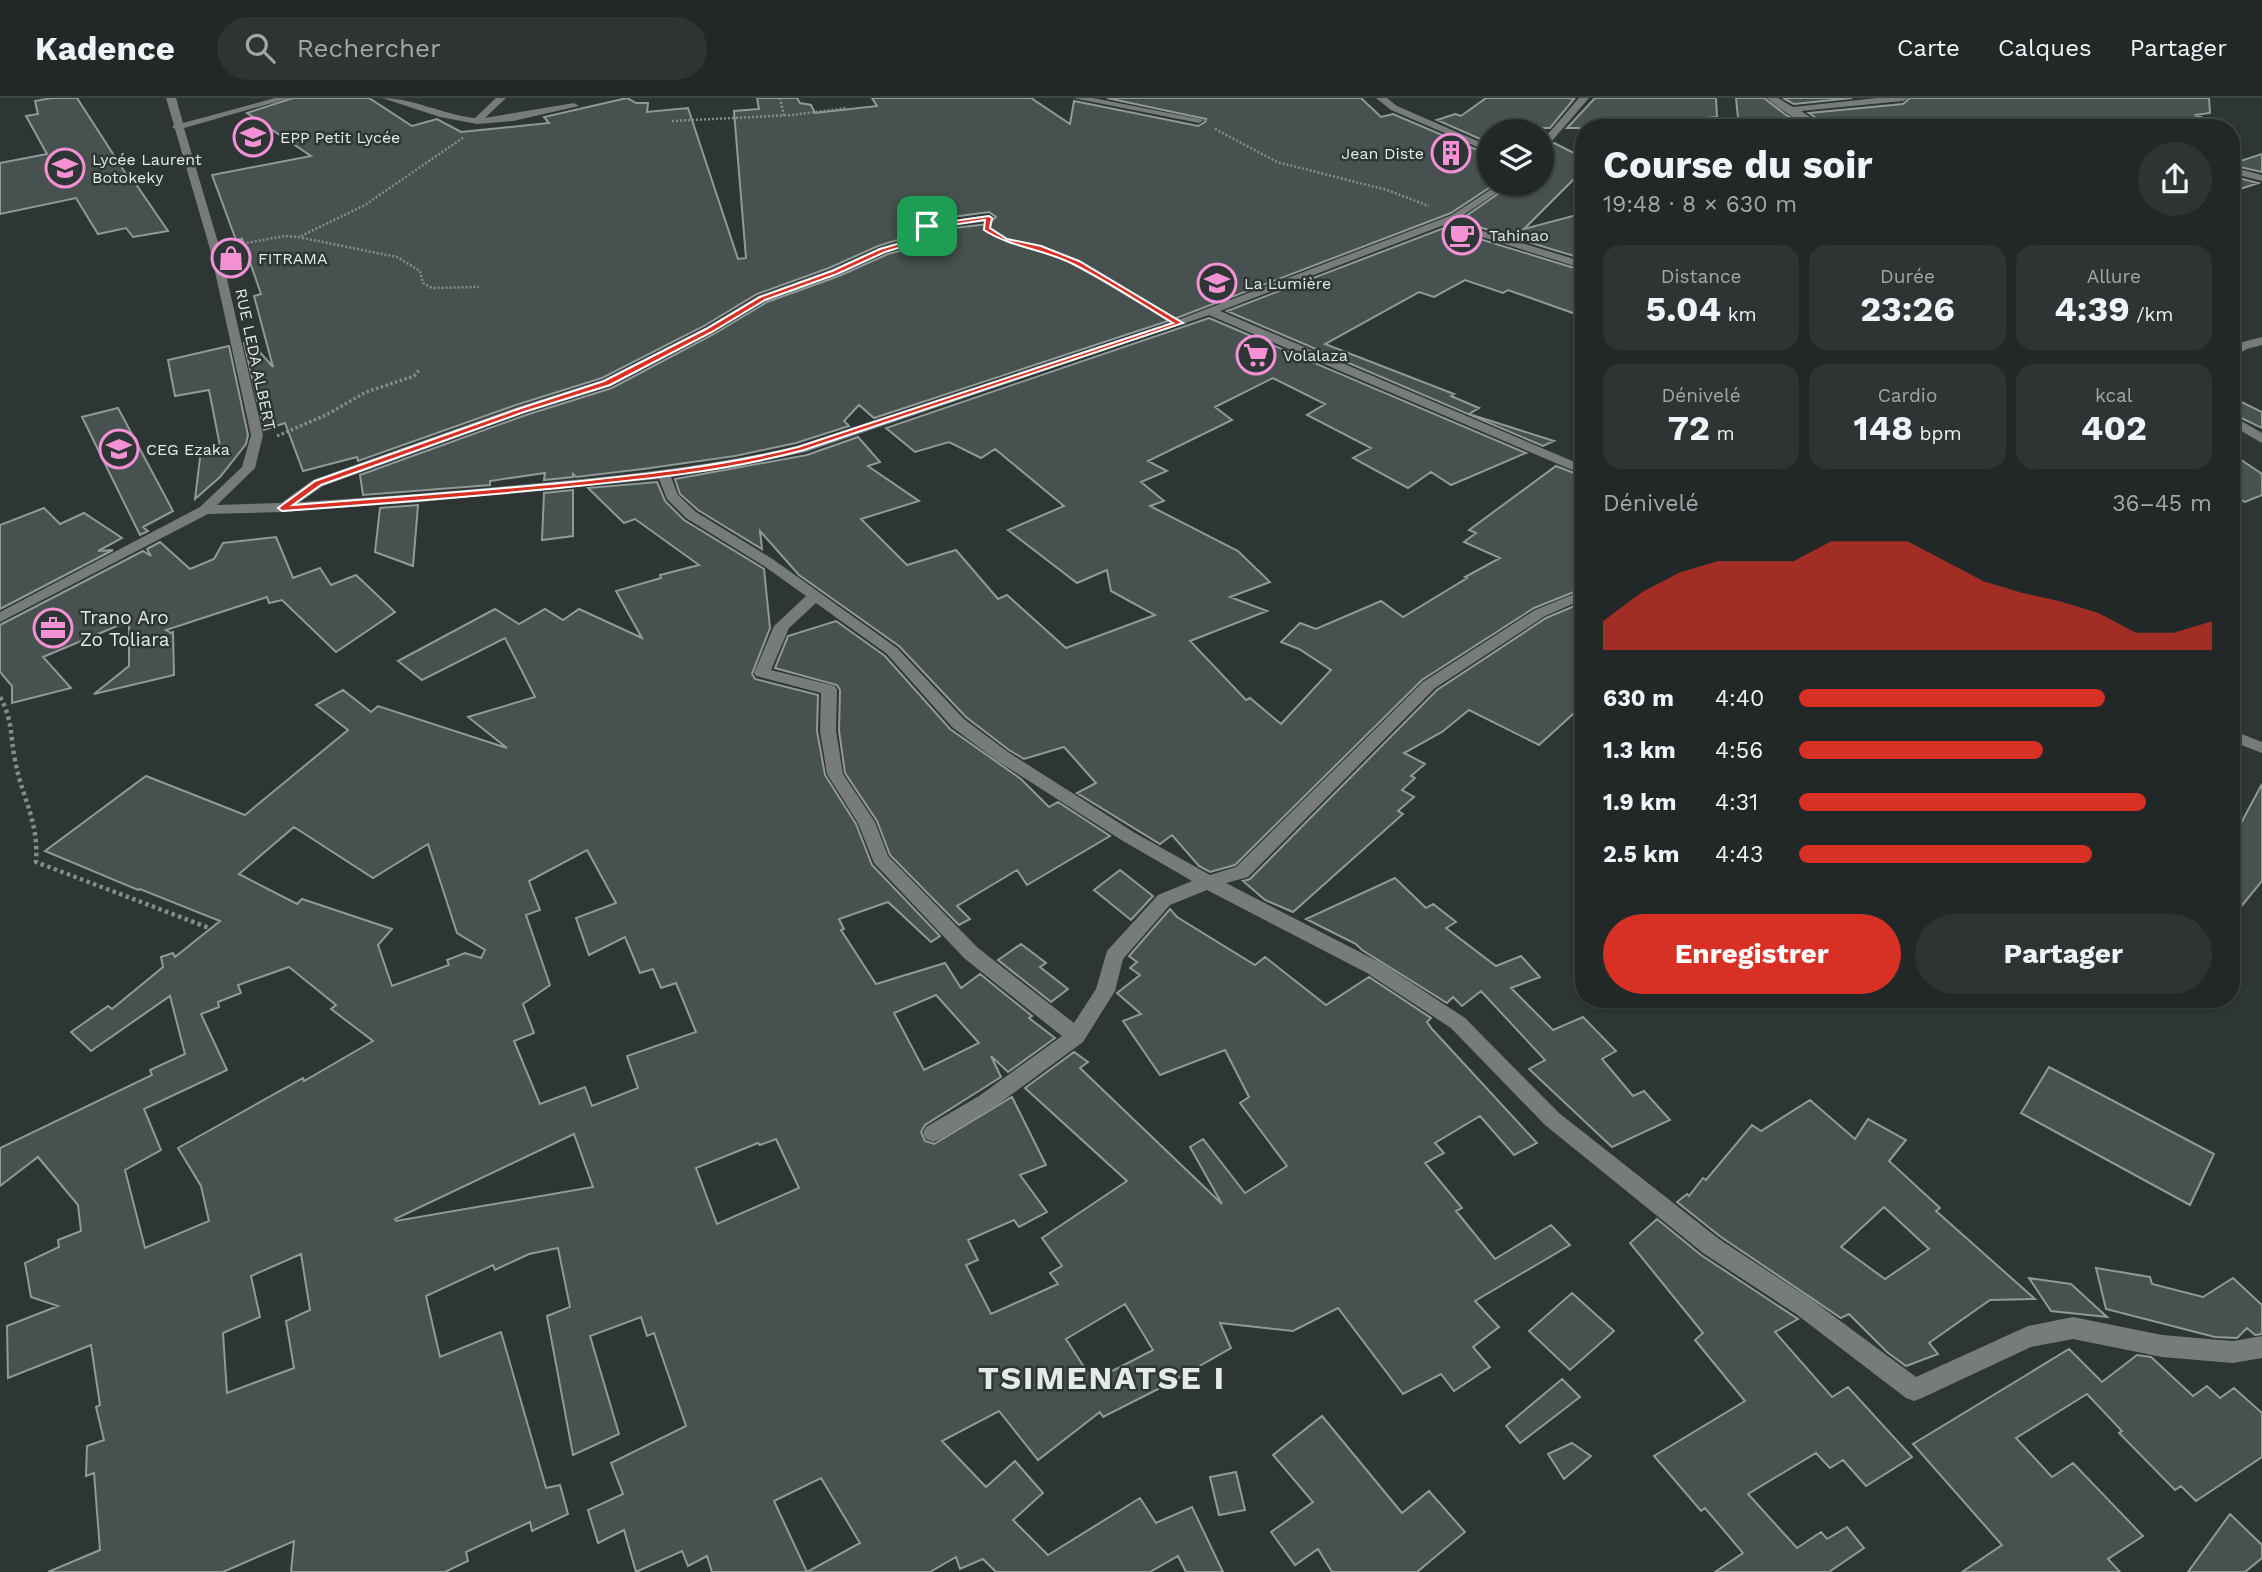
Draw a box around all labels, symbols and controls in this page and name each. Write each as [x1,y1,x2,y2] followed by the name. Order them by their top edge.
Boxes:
[217,17,707,80] search box
[35,29,175,68] text: Kadence
[241,29,279,67] icon: search
[297,33,441,63] text: Rechercher
[1897,34,1960,62] text: Carte
[1998,34,2092,62] text: Calques
[2130,34,2227,62] text: Partager
[232,116,274,158] school or university icon: EPP Petit Lycée
[1477,119,1554,196] map controls
[1477,119,1554,196] button: layers
[280,128,400,147] place label: EPP Petit Lycée
[1430,132,1472,174] building icon: Jean Diste
[2138,142,2212,216] button: share
[1603,143,1873,187] text: Course du soir
[1341,144,1424,163] place label: Jean Diste
[44,147,86,189] school or university icon: Lycée Laurent Botokeky
[92,150,202,187] place label: Lycée Laurent Botokeky
[1603,191,1797,218] text: 19:48 · 8 × 630 m
[897,196,957,256] pin
[908,207,946,245] icon: arrive
[1441,214,1483,256] cafe icon: Tahinao
[1489,226,1549,245] place label: Tahinao
[210,237,252,279] shop icon: FITRAMA
[258,249,328,268] place label: FITRAMA
[1196,262,1238,304] school or university icon: La Lumière
[1661,265,1742,288] text: Distance
[1880,265,1935,288] text: Durée
[2087,265,2141,288] text: Allure
[1244,274,1331,293] place label: La Lumière
[231,287,280,432] street label: RUE LEDA ALBERT
[1646,288,1721,330] text: 5.04
[1860,288,1955,330] text: 23:26
[2054,288,2130,330] text: 4:39
[1721,303,1757,326] text: km
[2130,303,2173,326] text: /km
[1235,334,1277,376] supermarket icon: Volalaza
[1283,346,1348,365] place label: Volalaza
[1662,384,1741,407] text: Dénivelé
[1878,384,1937,407] text: Cardio
[2095,384,2133,407] text: kcal
[1668,407,1710,449] text: 72
[1853,407,1913,449] text: 148
[2081,407,2147,449] text: 402
[1710,422,1735,445] text: m
[1913,422,1962,445] text: bpm
[98,428,140,470] school or university icon: CEG Ezaka
[146,440,230,459] place label: CEG Ezaka
[1603,490,1699,517] text: Dénivelé
[2112,490,2212,517] text: 36–45 m
[80,606,170,651] place label: Trano Aro Zo Toliara
[32,607,74,649] office icon: Trano Aro Zo Toliara
[1603,685,1674,712] text: 630 m
[1715,685,1764,712] text: 4:40
[1603,737,1676,764] text: 1.3 km
[1715,737,1763,764] text: 4:56
[1603,789,1676,816] text: 1.9 km
[1715,789,1758,816] text: 4:31
[1603,841,1679,868] text: 2.5 km
[1715,841,1763,868] text: 4:43
[1603,914,1901,994] button: Enregistrer
[1915,914,2212,994] button: Partager
[978,1359,1226,1397] district label: TSIMENATSE I

